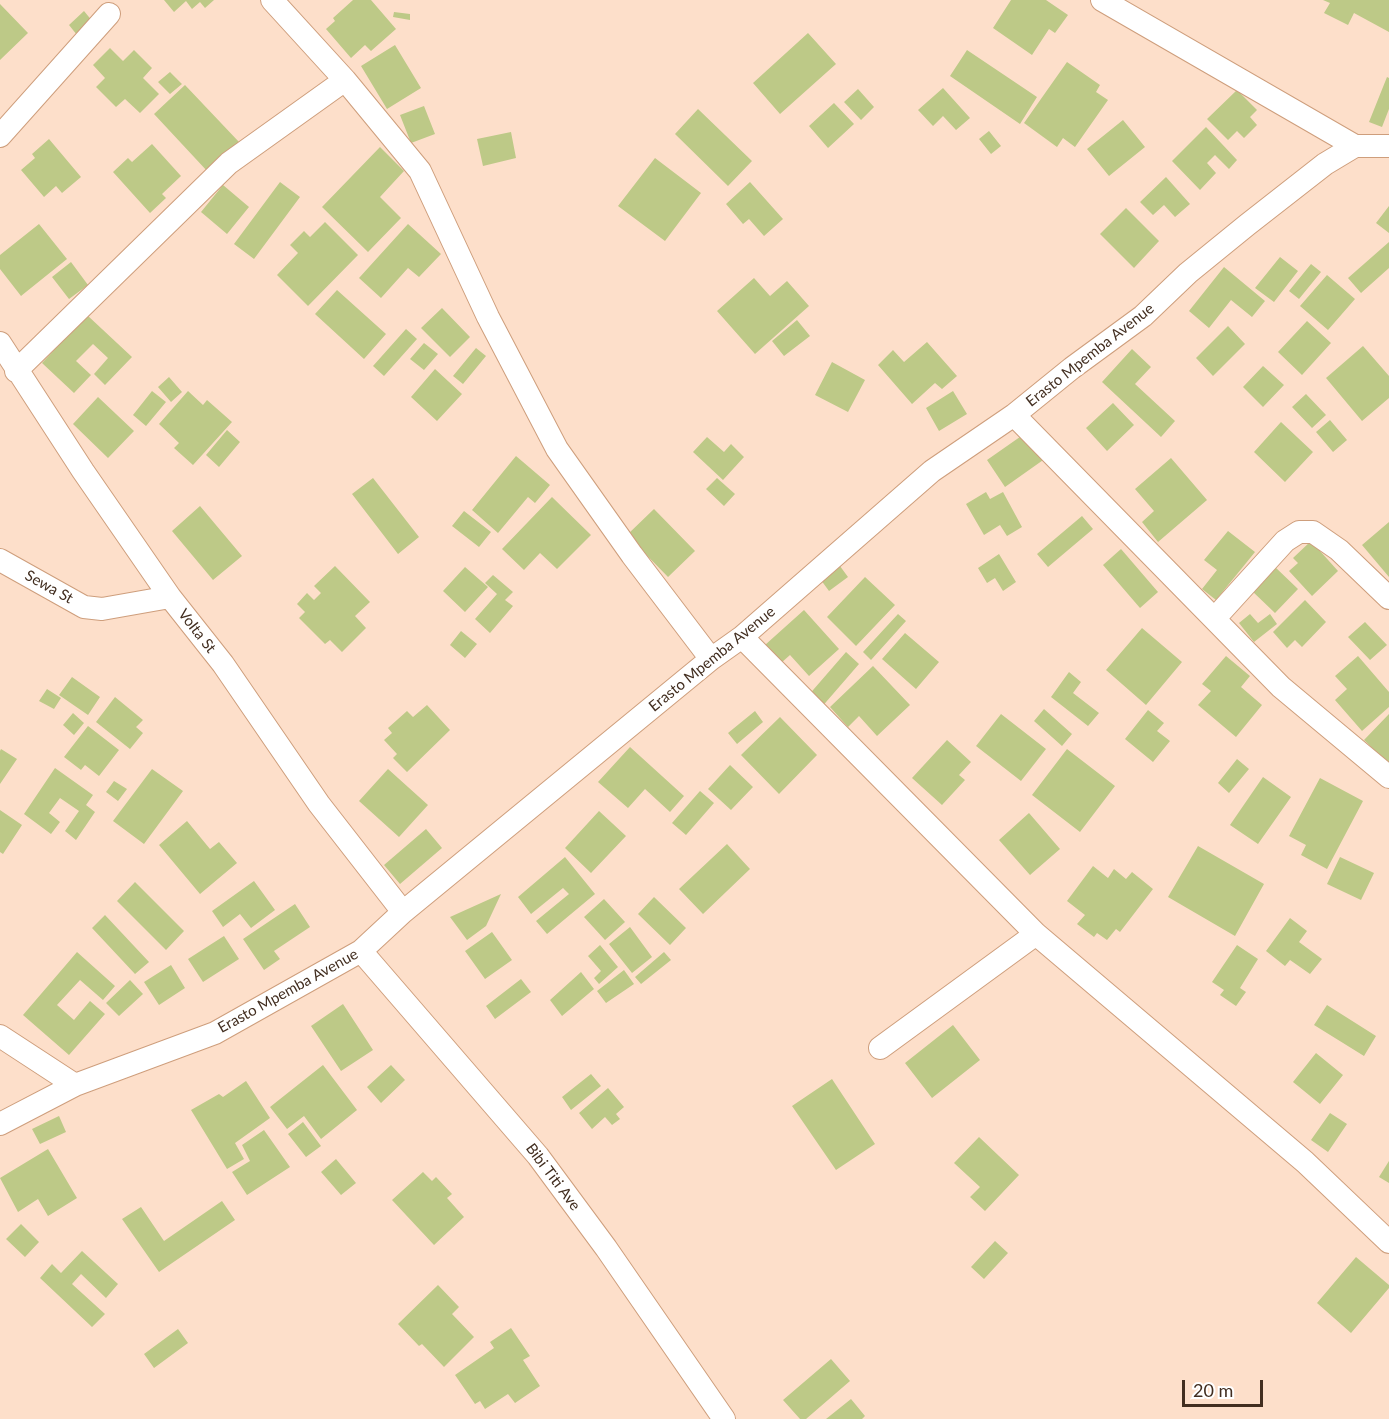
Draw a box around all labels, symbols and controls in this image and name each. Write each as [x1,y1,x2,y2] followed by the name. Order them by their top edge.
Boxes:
[1022,299,1158,411] street label: Erasto Mpemba Avenue
[22,566,76,608] street label: Sewa St
[645,603,779,715] street label: Erasto Mpemba Avenue
[174,605,220,657] street label: Volta St
[215,945,361,1037] street label: Erasto Mpemba Avenue
[522,1140,584,1214] street label: Bibi Titi Ave
[1185,1368,1266,1406] scale bar
[1193,1379,1233,1401] text: 20 m

